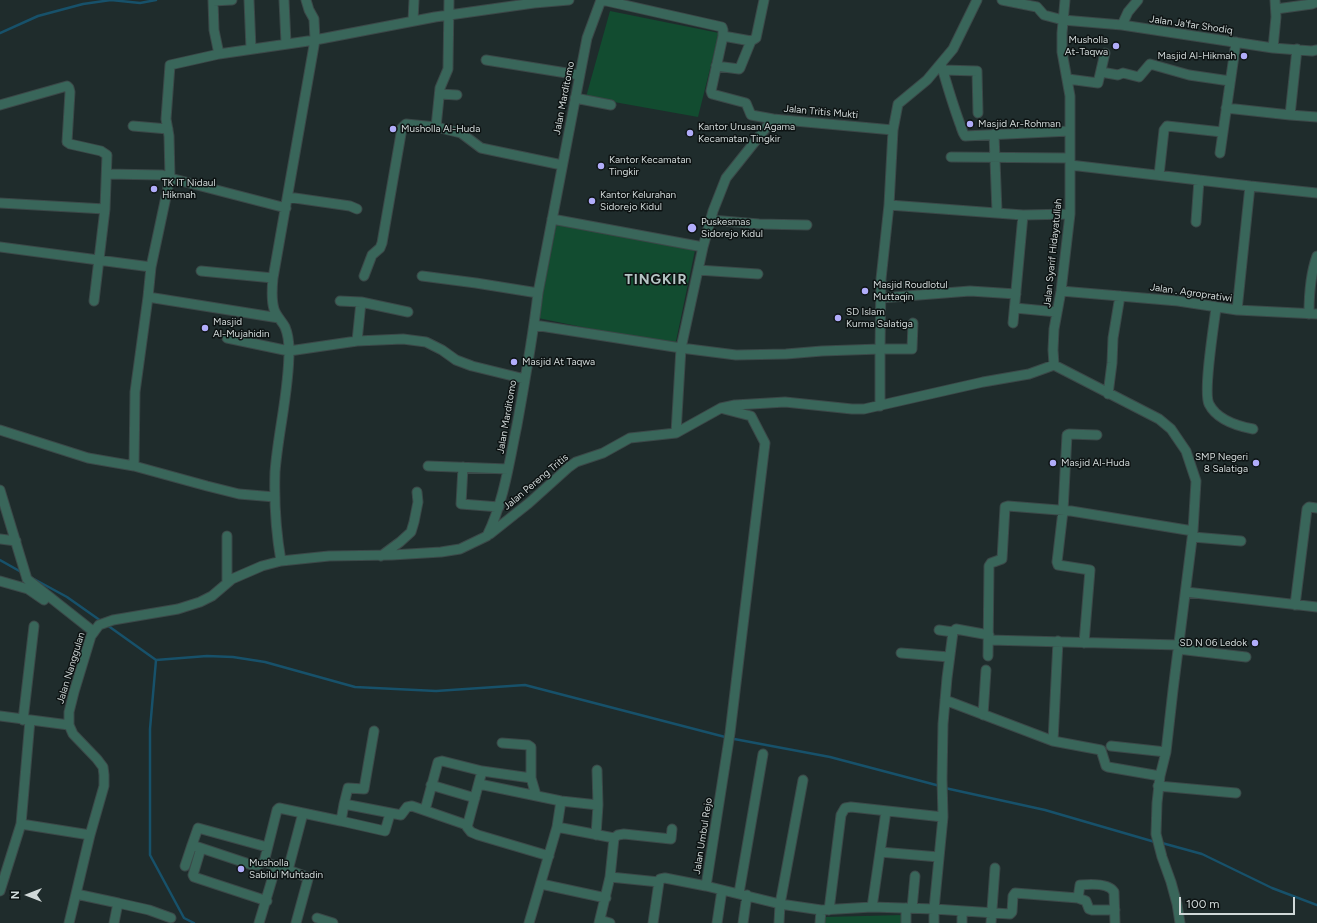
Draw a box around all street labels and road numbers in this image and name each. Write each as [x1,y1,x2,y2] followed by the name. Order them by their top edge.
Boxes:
[1149,13,1233,37] street label: Jalan Ja'far Shodiq
[551,60,577,136] street label: Jalan Marditomo
[783,103,859,121] street label: Jalan Tritis Mukti
[1041,198,1065,308] street label: Jalan Syarif Hidayatullah
[1149,281,1233,305] street label: Jalan . Agropratiwi
[495,379,519,455] street label: Jalan Marditomo
[501,451,571,513] street label: Jalan Pereng Tritis
[54,631,88,705] street label: Jalan Nanggulan
[691,797,715,875] street label: Jalan Umbul Rejo

